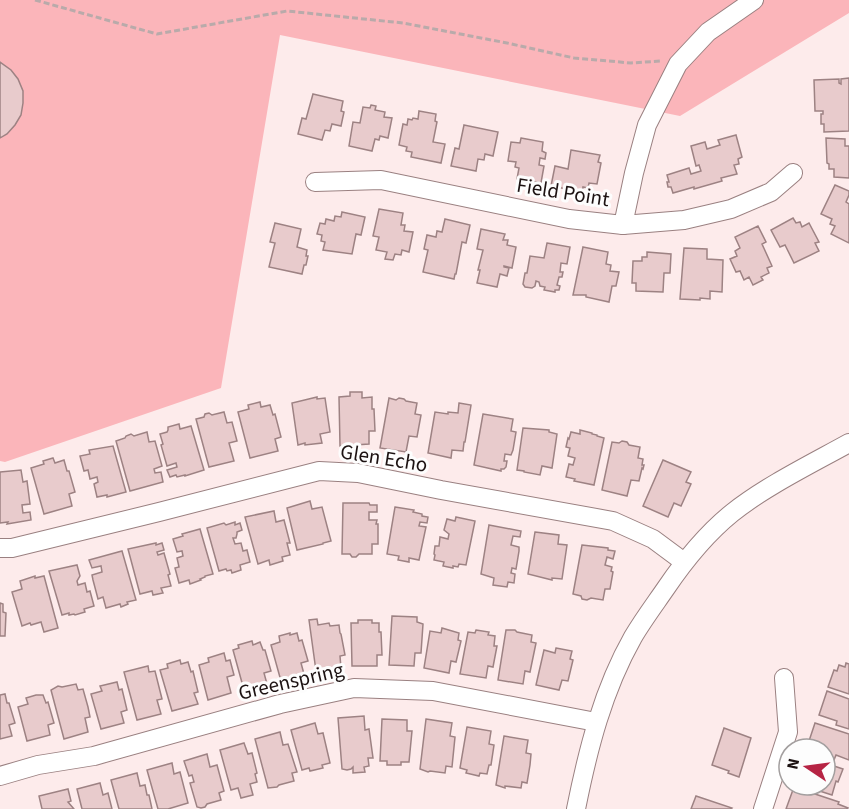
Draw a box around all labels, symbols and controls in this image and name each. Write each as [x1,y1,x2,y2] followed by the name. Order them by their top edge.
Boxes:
[514,170,612,214] street label: Field Point
[338,436,430,480] street label: Glen Echo
[235,654,347,708] street label: Greenspring
[777,737,837,797] north arrow
[781,756,805,772] text: N

